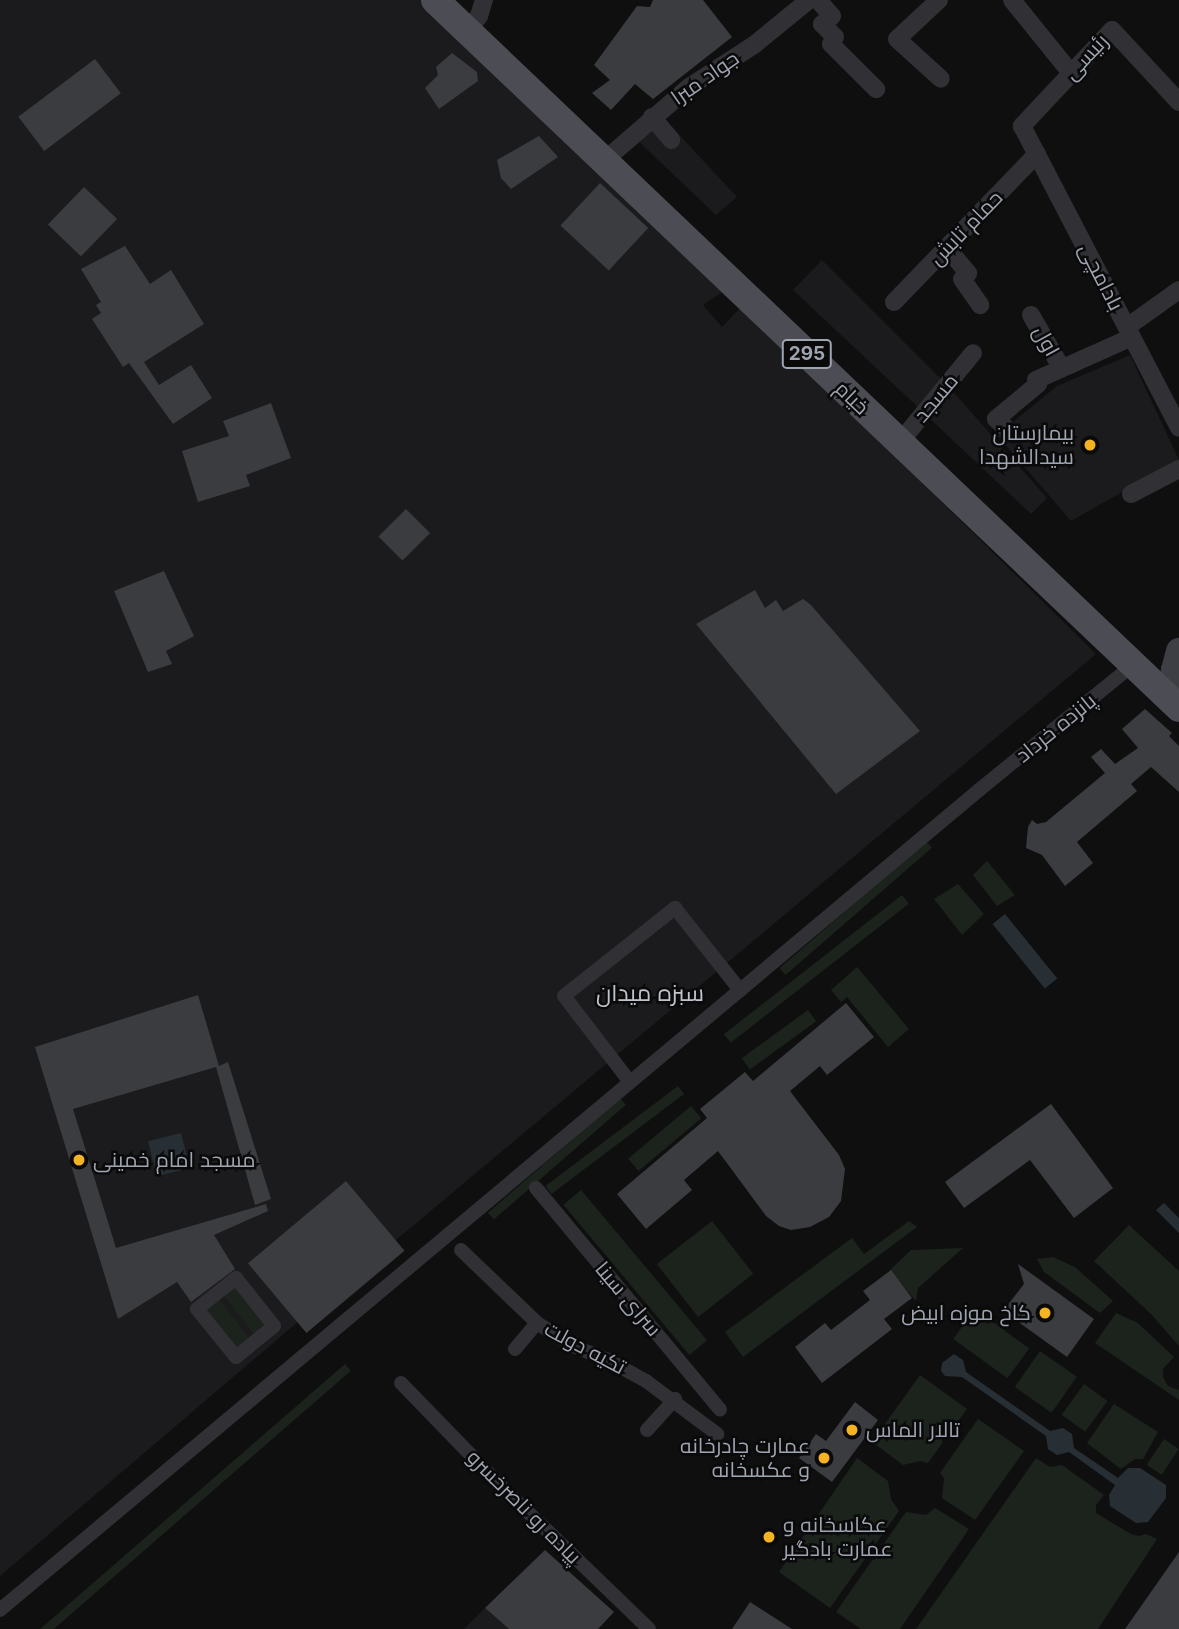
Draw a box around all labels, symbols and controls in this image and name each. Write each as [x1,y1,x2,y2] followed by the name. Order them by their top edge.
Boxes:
[1058,29,1114,85] street label: رئیسی
[666,46,744,110] street label: جواد مبرا
[924,185,1008,271] street label: حمام تابش
[1073,239,1129,315] street label: بادامچی
[1027,321,1065,361] street label: اول
[781,338,833,370] road number: 295
[909,369,963,427] street label: مسجد
[830,376,874,420] street label: خیام
[979,420,1074,470] place label: بیمارستان سیدالشهدا
[1080,435,1100,455] marker: بیمارستان سیدالشهدا
[1011,688,1101,768] street label: پانزده خرداد
[596,979,704,1007] district label: سبزه میدان
[93,1147,255,1173] place label: مسجد امام خمینی
[71,1152,87,1168] marker: مسجد امام خمینی
[590,1257,666,1341] street label: سرای سینا
[901,1300,1031,1326] place label: کاخ موزه ابیض
[1037,1305,1053,1321] marker: کاخ موزه ابیض
[540,1316,630,1380] street label: تکیه دولت
[866,1417,960,1443] place label: تالار الماس
[844,1422,860,1438] marker: تالار الماس
[680,1433,810,1483] place label: عمارت چادرخانه و عکسخانه
[462,1445,586,1569] street label: پیاده رو ناصرخسرو
[816,1450,832,1466] marker: عمارت چادرخانه و عکسخانه
[783,1512,892,1562] place label: عکاسخانه و عمارت بادگیر
[761,1529,777,1545] marker: عکاسخانه و عمارت بادگیر

